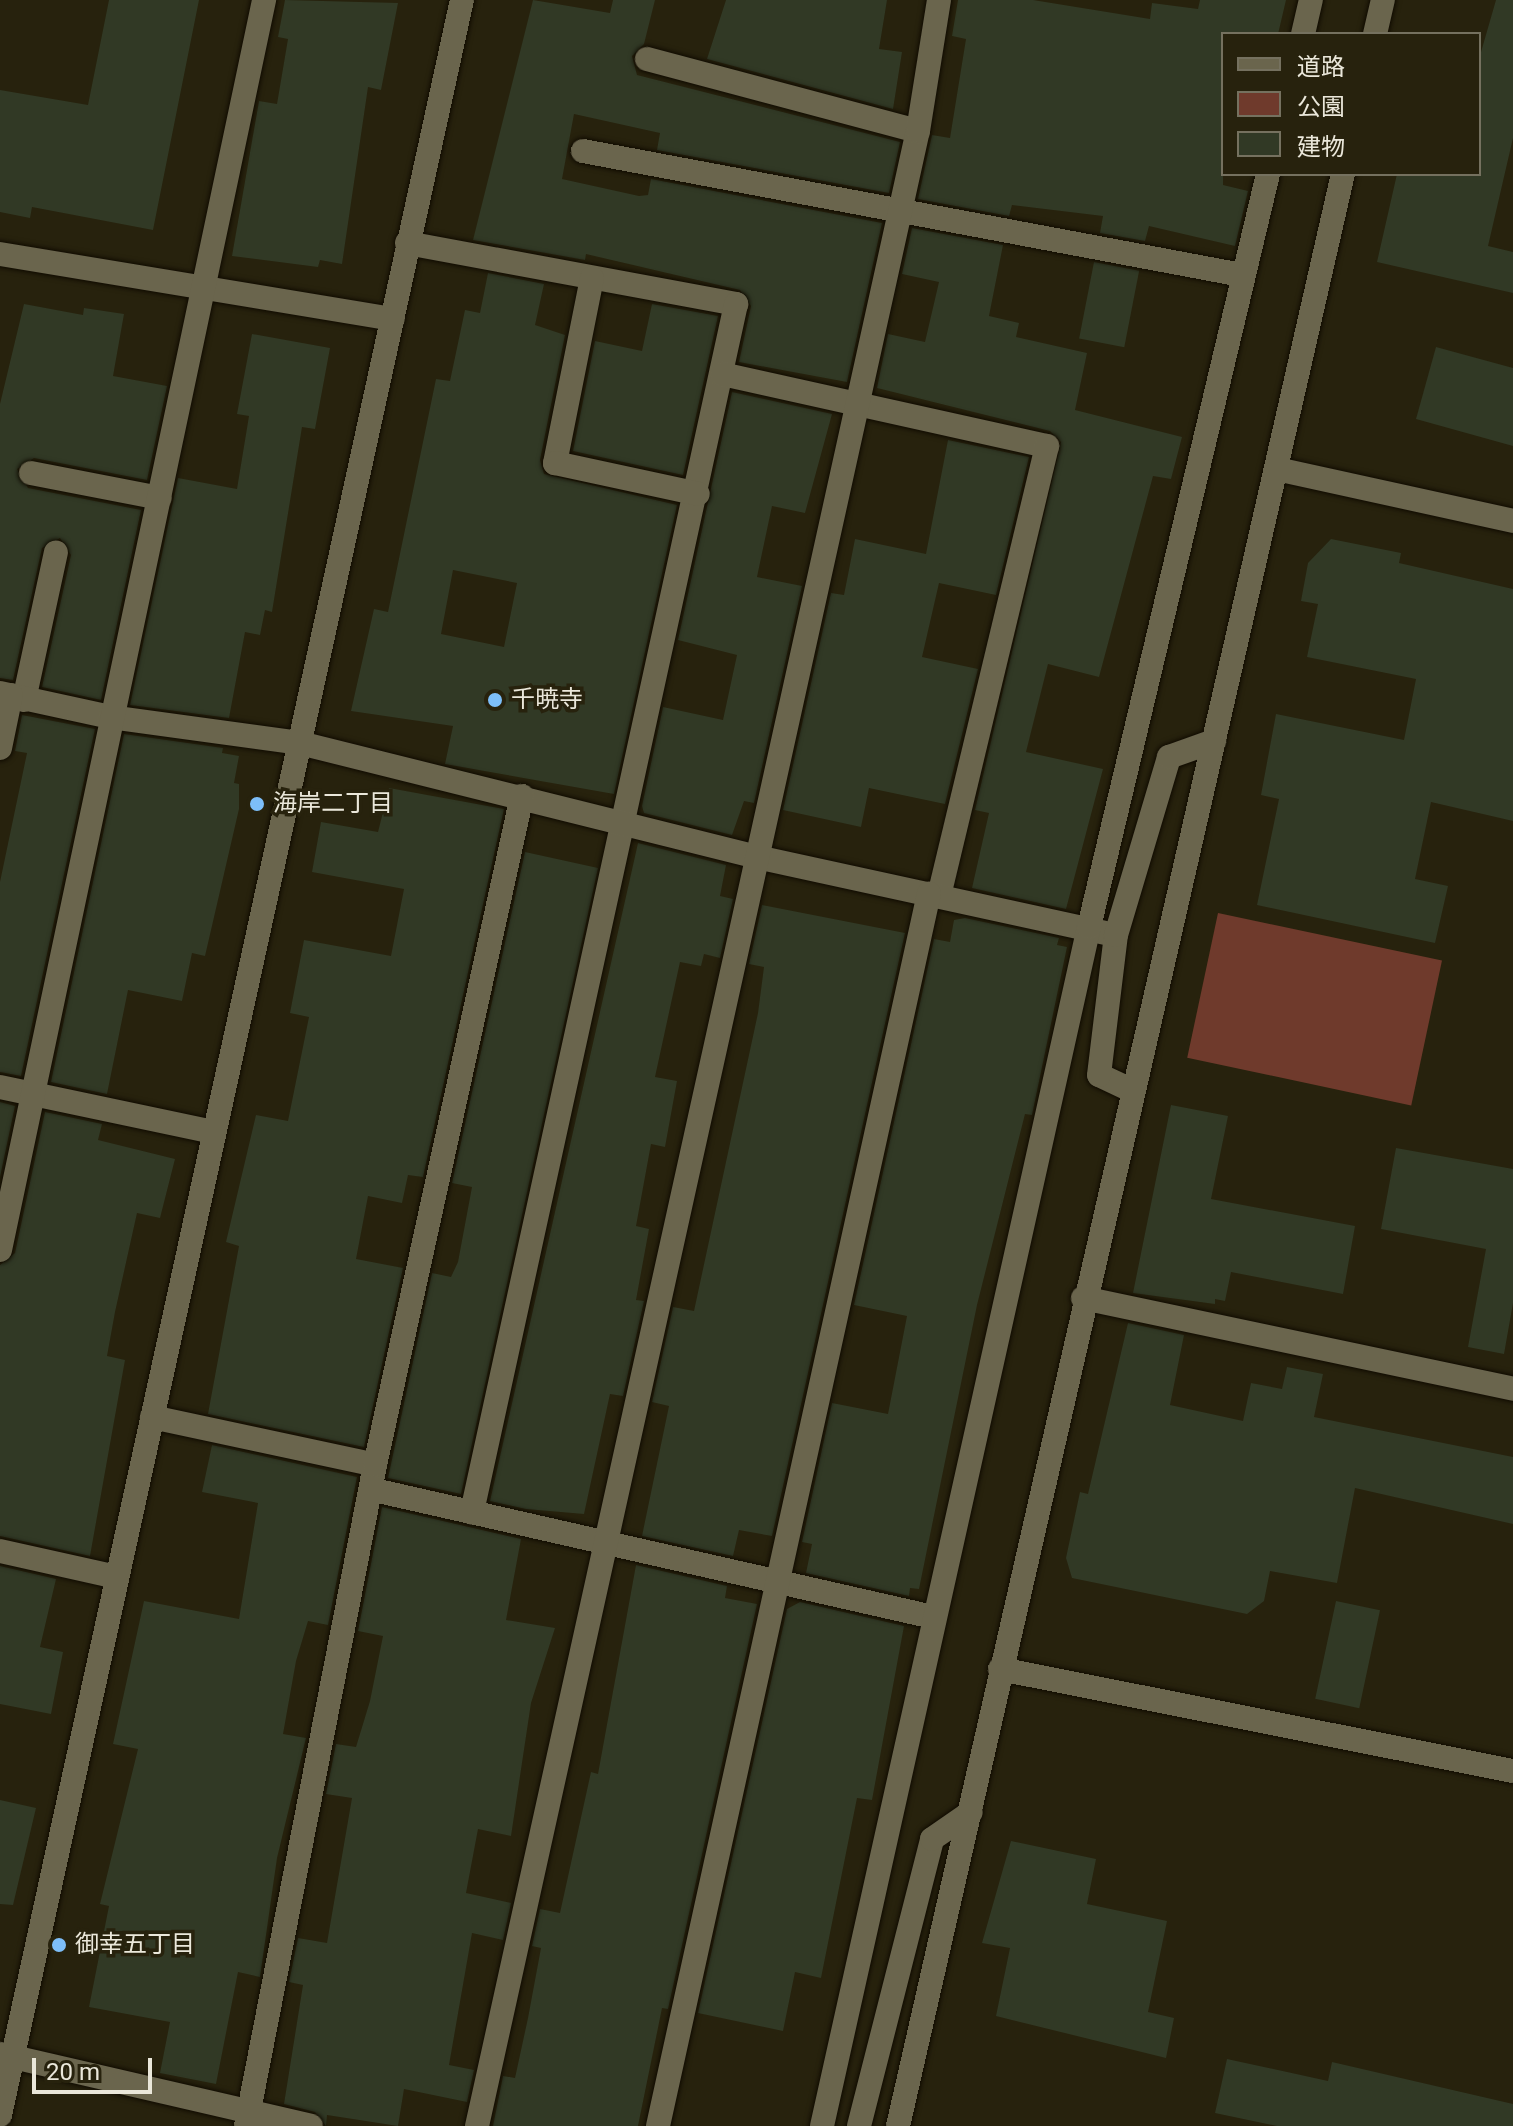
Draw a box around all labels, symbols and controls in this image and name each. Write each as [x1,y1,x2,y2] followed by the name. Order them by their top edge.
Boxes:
[1221,32,1481,176] legend
[1297,53,1345,81] text: 道路
[1297,93,1345,121] text: 公園
[1297,133,1345,161] text: 建物
[511,686,583,714] place label: 千暁寺
[486,691,504,709] marker: 千暁寺
[273,790,393,818] place label: 海岸二丁目
[248,795,266,813] marker: 海岸二丁目
[75,1931,195,1959] place label: 御幸五丁目
[50,1936,68,1954] marker: 御幸五丁目
[36,2042,156,2092] scale bar
[46,2058,100,2086] text: 20 m

